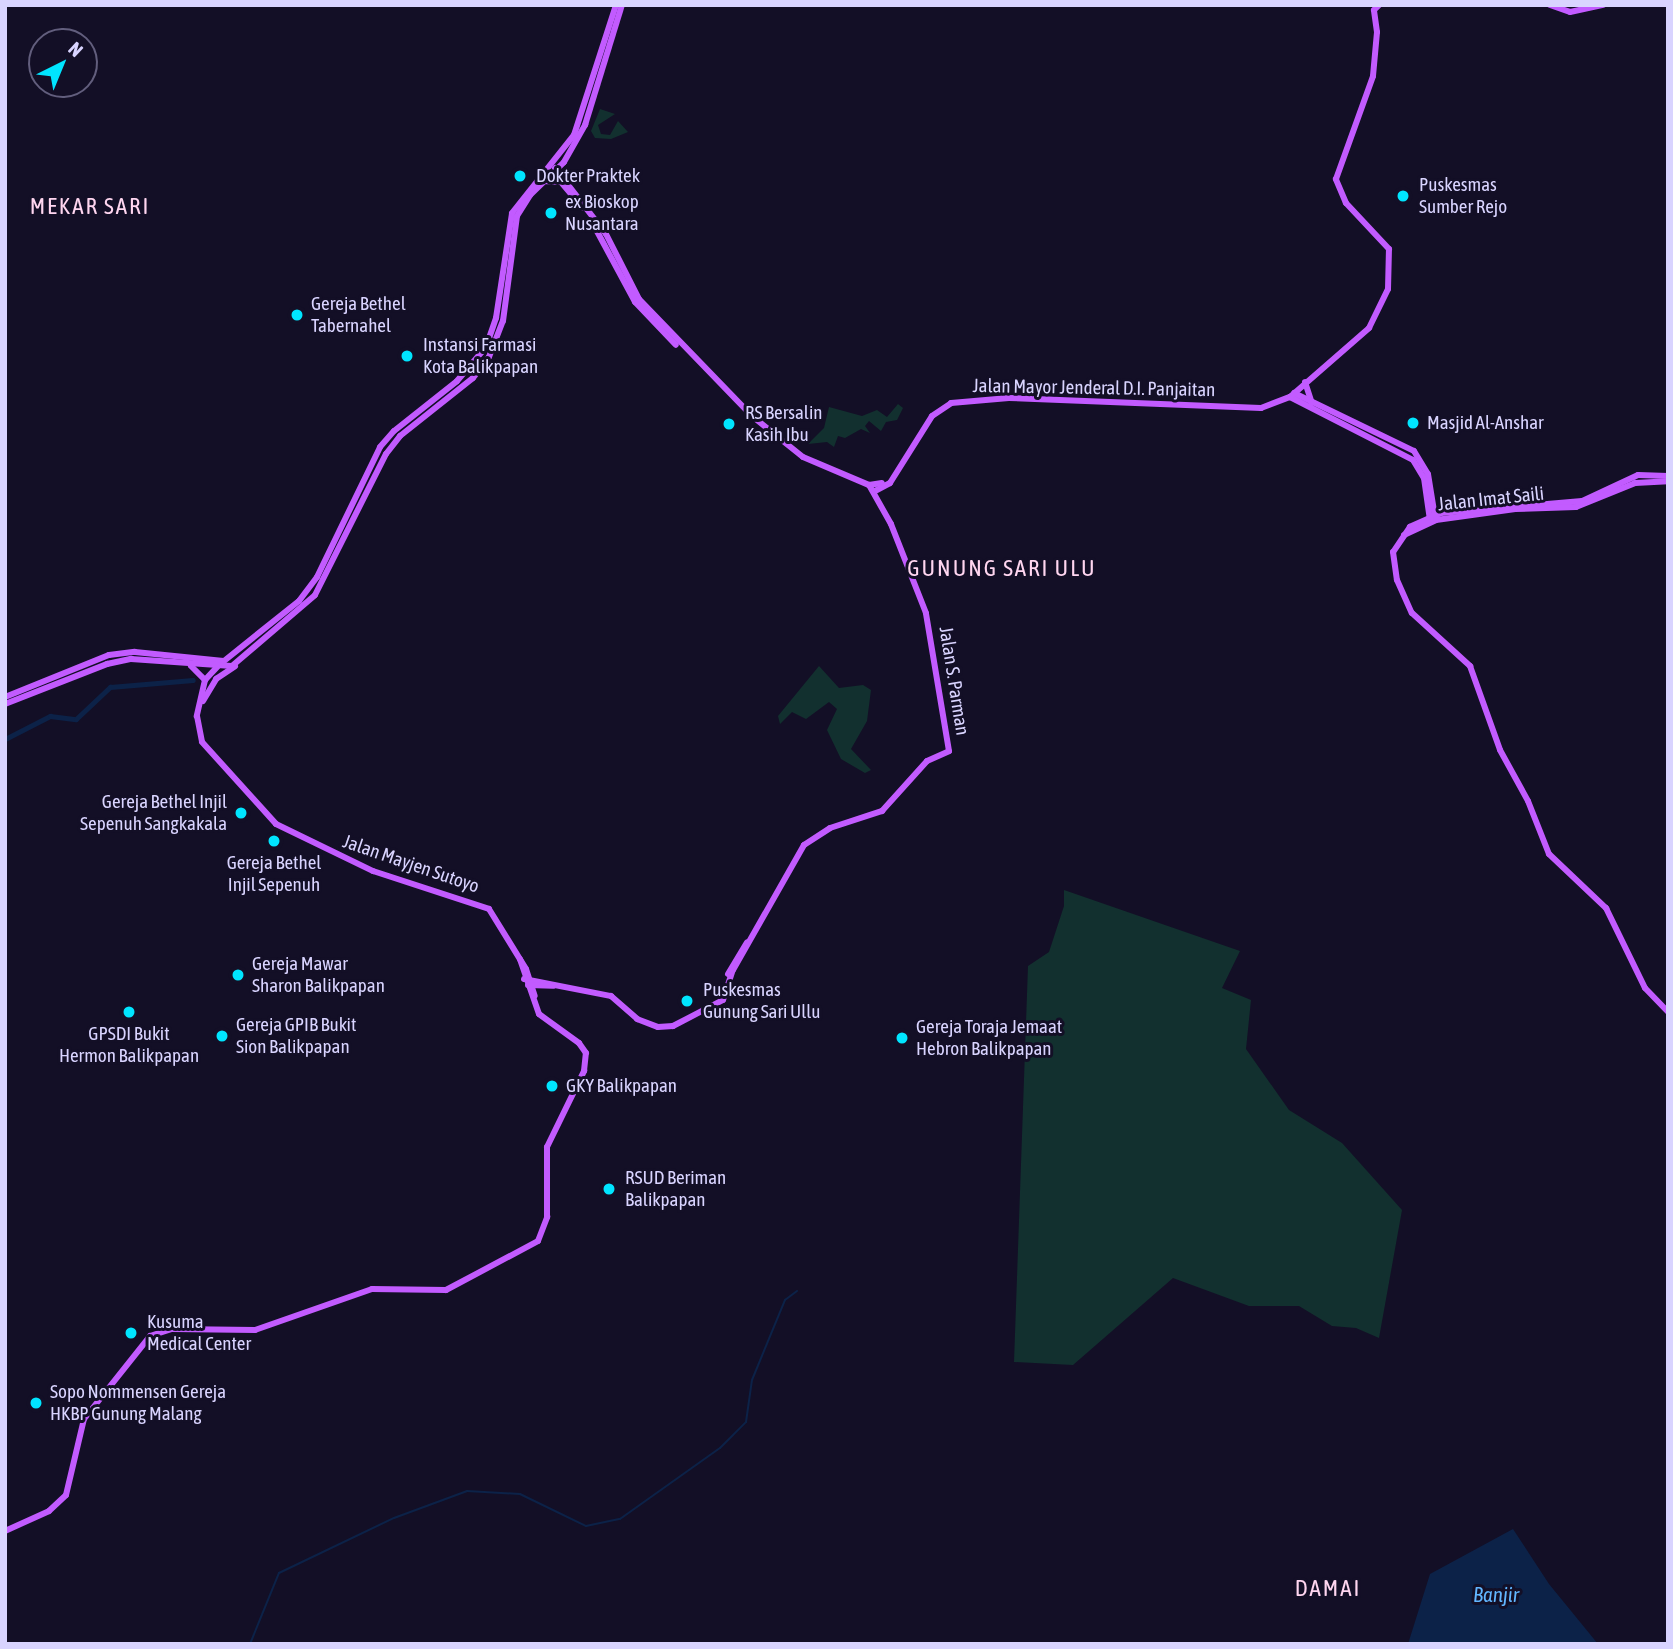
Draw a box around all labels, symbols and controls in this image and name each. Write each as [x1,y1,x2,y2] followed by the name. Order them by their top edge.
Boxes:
[28,28,98,98] north arrow
[64,37,88,61] text: N
[536,165,640,187] place label: Dokter Praktek
[510,166,530,186] marker: Dokter Praktek
[1419,174,1507,218] place label: Puskesmas Sumber Rejo
[1393,186,1413,206] marker: Puskesmas Sumber Rejo
[565,191,639,235] place label: ex Bioskop Nusantara
[31,192,149,220] district label: MEKAR SARI
[543,205,559,221] marker: ex Bioskop Nusantara
[311,293,406,337] place label: Gereja Bethel Tabernahel
[289,307,305,323] marker: Gereja Bethel Tabernahel
[423,334,538,378] place label: Instansi Farmasi Kota Balikpapan
[397,346,417,366] marker: Instansi Farmasi Kota Balikpapan
[972,374,1216,402] street label: Jalan Mayor Jenderal D.I. Panjaitan
[745,402,822,446] place label: RS Bersalin Kasih Ibu
[1427,412,1544,434] place label: Masjid Al-Anshar
[719,414,739,434] marker: RS Bersalin Kasih Ibu
[1405,415,1421,431] marker: Masjid Al-Anshar
[1437,482,1545,516] street label: Jalan Imat Saili
[909,554,1095,582] district label: GUNUNG SARI ULU
[934,625,974,737] street label: Jalan S. Parman
[80,791,227,835] place label: Gereja Bethel Injil Sepenuh Sangkakala
[233,805,249,821] marker: Gereja Bethel Injil Sepenuh Sangkakala
[340,830,482,898] street label: Jalan Mayjen Sutoyo
[266,833,282,849] marker: Gereja Bethel Injil Sepenuh
[227,852,321,896] place label: Gereja Bethel Injil Sepenuh
[252,953,385,997] place label: Gereja Mawar Sharon Balikpapan
[230,967,246,983] marker: Gereja Mawar Sharon Balikpapan
[703,979,820,1023] place label: Puskesmas Gunung Sari Ullu
[677,991,697,1011] marker: Puskesmas Gunung Sari Ullu
[121,1004,137,1020] marker: GPSDI Bukit Hermon Balikpapan
[236,1014,356,1058] place label: Gereja GPIB Bukit Sion Balikpapan
[916,1016,1062,1060] place label: Gereja Toraja Jemaat Hebron Balikpapan
[59,1023,199,1067] place label: GPSDI Bukit Hermon Balikpapan
[214,1028,230,1044] marker: Gereja GPIB Bukit Sion Balikpapan
[894,1030,910,1046] marker: Gereja Toraja Jemaat Hebron Balikpapan
[566,1075,677,1097] place label: GKY Balikpapan
[544,1078,560,1094] marker: GKY Balikpapan
[625,1167,726,1211] place label: RSUD Beriman Balikpapan
[599,1179,619,1199] marker: RSUD Beriman Balikpapan
[147,1311,251,1355] place label: Kusuma Medical Center
[121,1323,141,1343] marker: Kusuma Medical Center
[50,1381,226,1425] place label: Sopo Nommensen Gereja HKBP Gunung Malang
[28,1395,44,1411] marker: Sopo Nommensen Gereja HKBP Gunung Malang
[1295,1574,1361,1602] district label: DAMAI
[1473,1581,1519,1607] water label: Banjir

